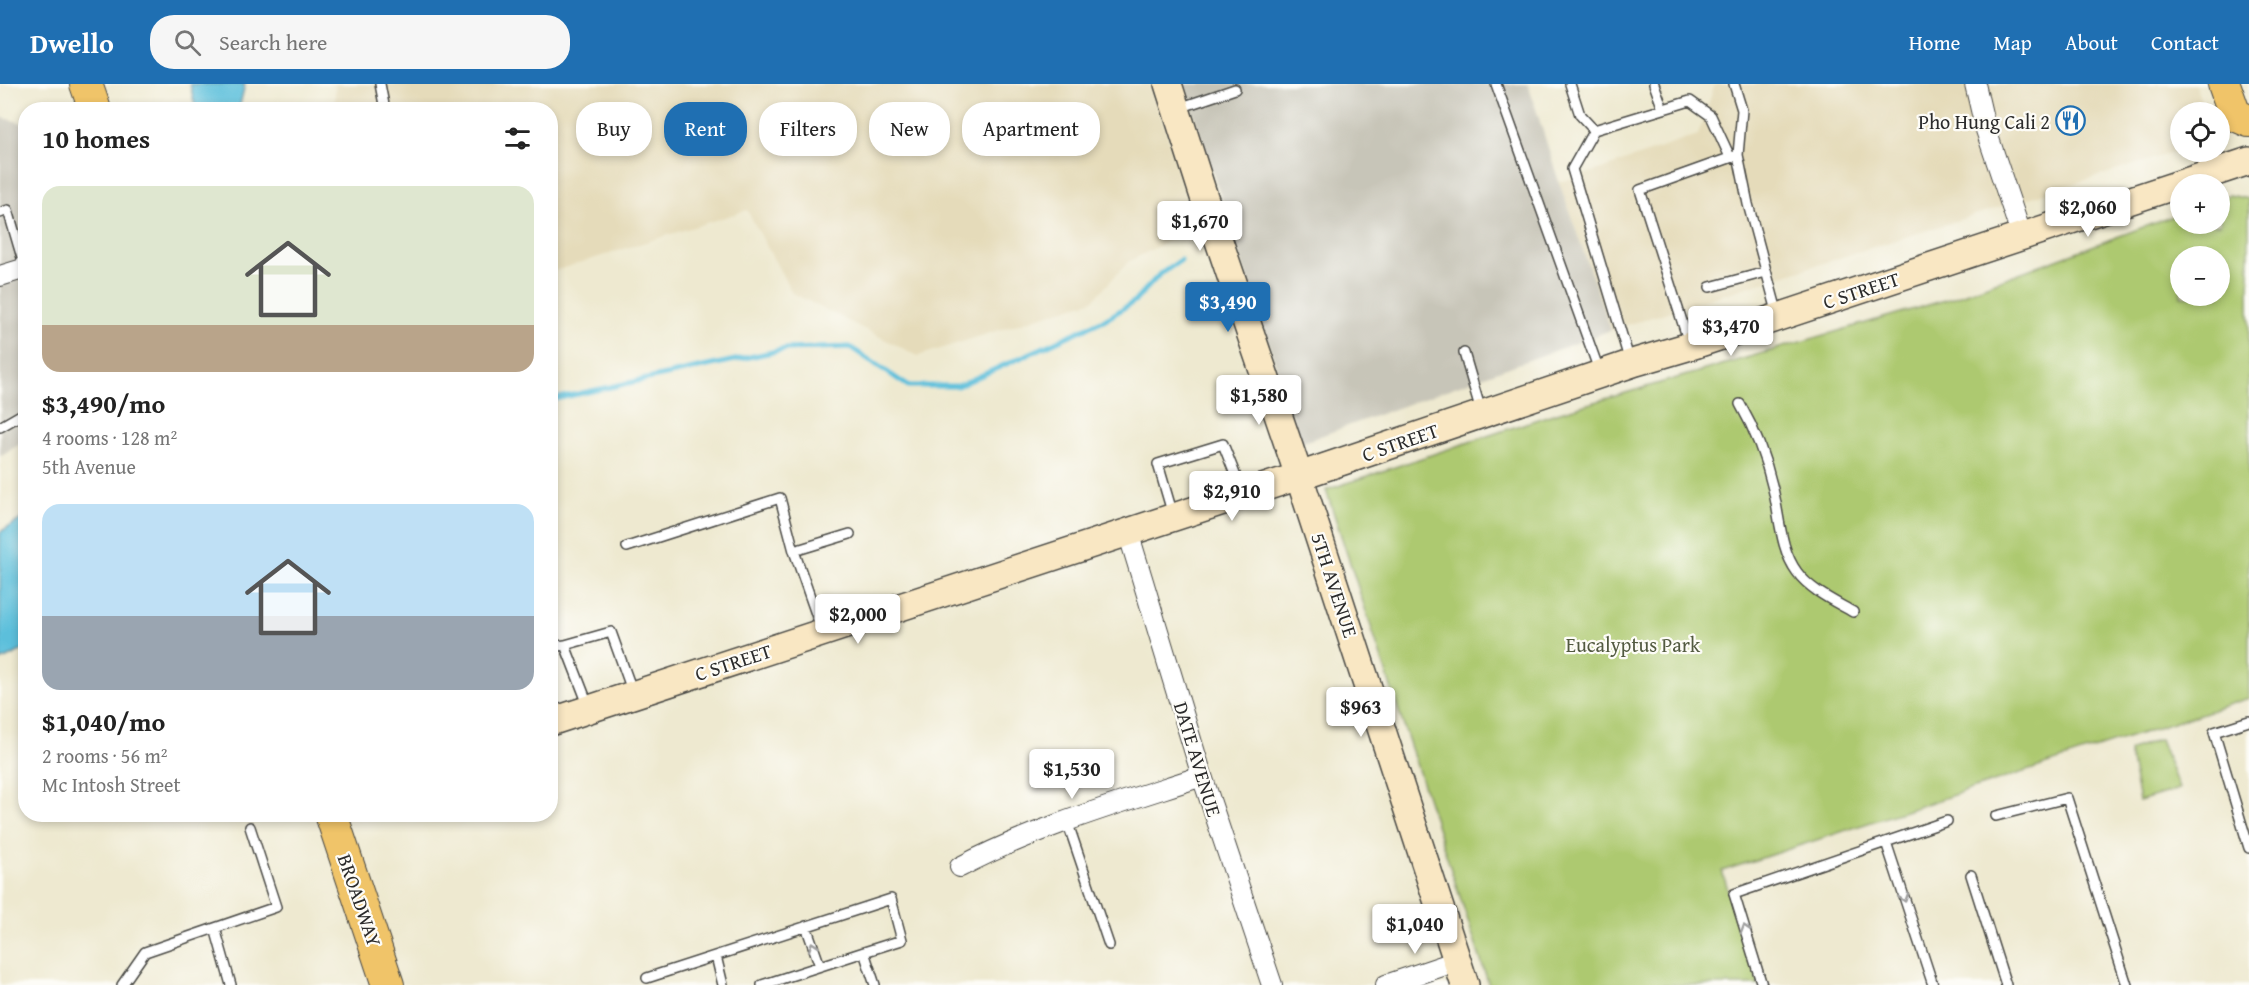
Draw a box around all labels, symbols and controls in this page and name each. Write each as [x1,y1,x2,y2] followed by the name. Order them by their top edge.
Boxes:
[150,15,570,69] search box
[30,22,114,63] text: Dwello
[171,26,204,59] icon: search
[219,26,327,58] text: Search here
[1909,27,1960,58] text: Home
[1993,27,2032,58] text: Map
[2065,27,2118,58] text: About
[2151,27,2219,58] text: Contact
[576,102,652,156] chip: Buy
[664,102,747,156] chip: Rent
[759,102,857,156] chip: Filters
[869,102,950,156] chip: New
[962,102,1100,156] chip: Apartment
[2170,102,2230,306] map controls
[2170,102,2230,162] button: locate
[2055,105,2087,137] restaurant icon: Pho Hung Cali 2
[1918,107,2050,136] place label: Pho Hung Cali 2
[42,119,150,158] text: 10 homes
[501,122,534,155] icon: filters
[2170,174,2230,234] button: +
[2039,187,2137,238] pin: $2,060
[2059,192,2117,221] text: $2,060
[1151,201,1249,252] pin: $1,670
[1171,206,1229,235] text: $1,670
[234,225,342,333] icon: home
[2170,246,2230,306] button: −
[1819,264,1903,316] street label: C STREET
[1179,282,1277,333] pin: $3,490
[1199,287,1257,316] text: $3,490
[1682,306,1780,357] pin: $3,470
[1702,311,1760,340] text: $3,470
[1210,375,1308,426] pin: $1,580
[1230,380,1288,409] text: $1,580
[42,384,165,423] text: $3,490/mo
[1358,415,1442,469] street label: C STREET
[42,423,177,452] text: 4 rooms · 128 m²
[42,452,136,481] text: 5th Avenue
[1183,471,1281,522] pin: $2,910
[1203,476,1261,505] text: $2,910
[1304,529,1366,641] street label: 5TH AVENUE
[234,543,342,651] icon: home
[809,594,907,645] pin: $2,000
[829,599,887,628] text: $2,000
[1566,630,1701,659] park label: Eucalyptus Park
[691,636,775,688] street label: C STREET
[1325,687,1397,738] pin: $963
[1340,692,1382,721] text: $963
[1167,698,1229,820] street label: DATE AVENUE
[42,702,165,741] text: $1,040/mo
[42,741,168,770] text: 2 rooms · 56 m²
[1023,749,1121,800] pin: $1,530
[1043,754,1101,783] text: $1,530
[42,770,181,799] text: Mc Intosh Street
[331,850,389,950] street label: BROADWAY
[1897,892,1910,903] one-way arrow
[1366,904,1464,955] pin: $1,040
[1386,909,1444,938] text: $1,040
[1740,924,1752,935] one-way arrow
[808,941,821,952] one-way arrow

